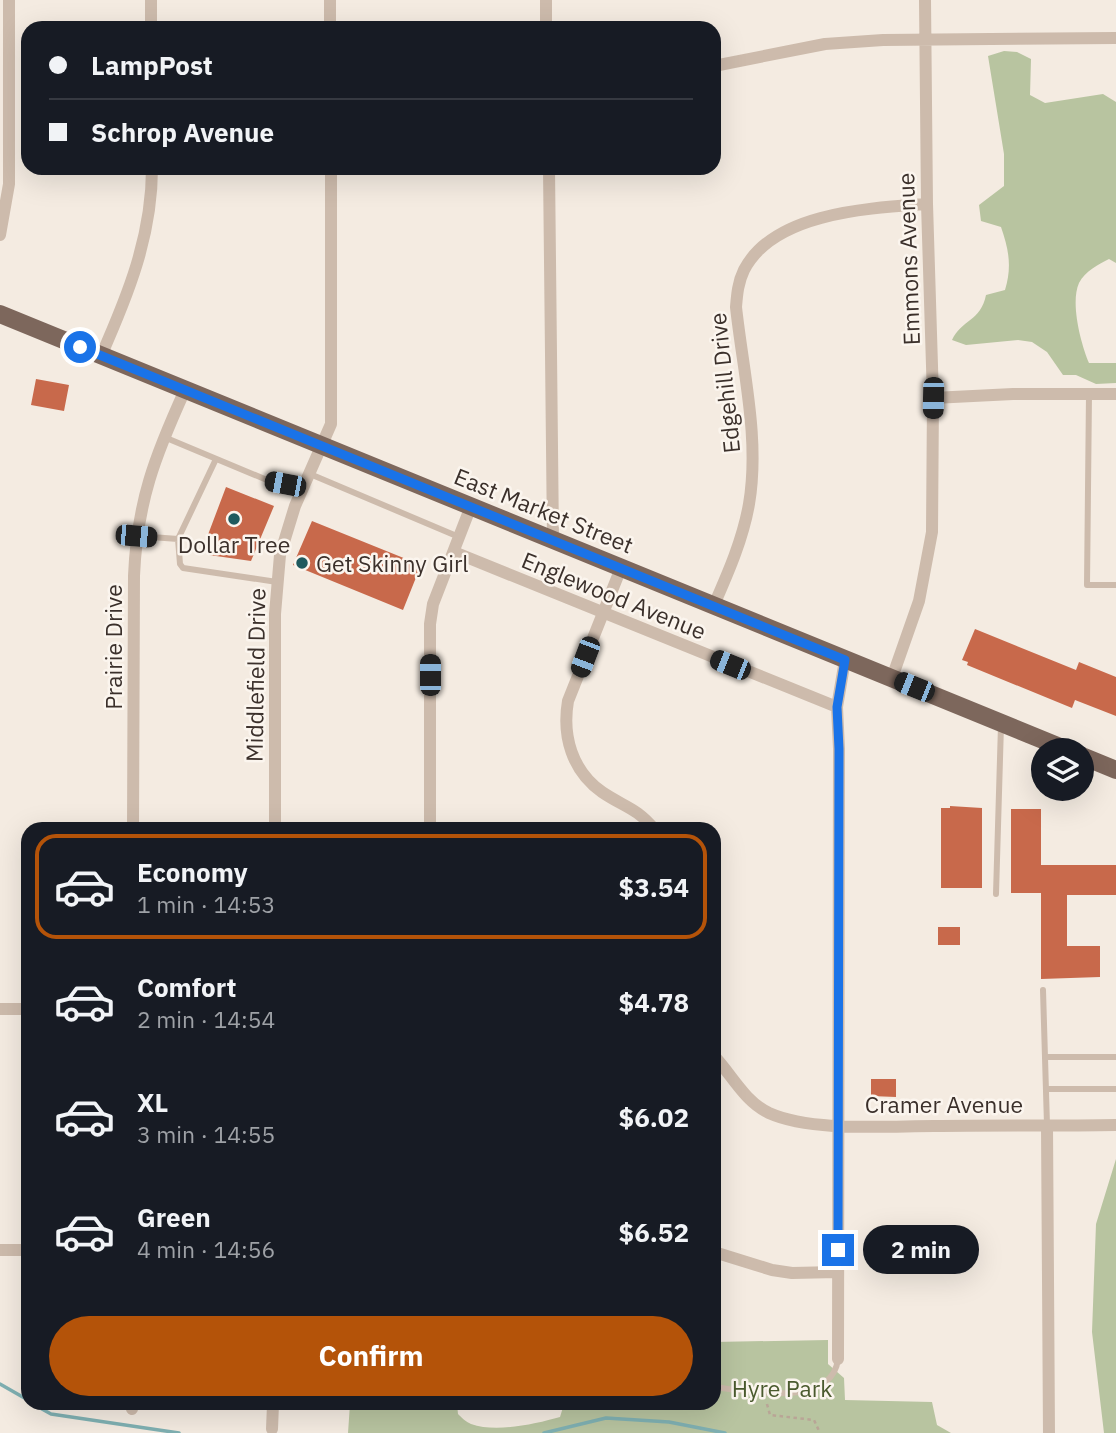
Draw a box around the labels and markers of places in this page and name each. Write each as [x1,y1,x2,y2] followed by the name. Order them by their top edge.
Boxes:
[226,511,242,527] marker: Dollar Tree
[178,529,290,559] place label: Dollar Tree
[316,548,469,578] place label: Get Skinny Girl
[294,555,310,571] marker: Get Skinny Girl

